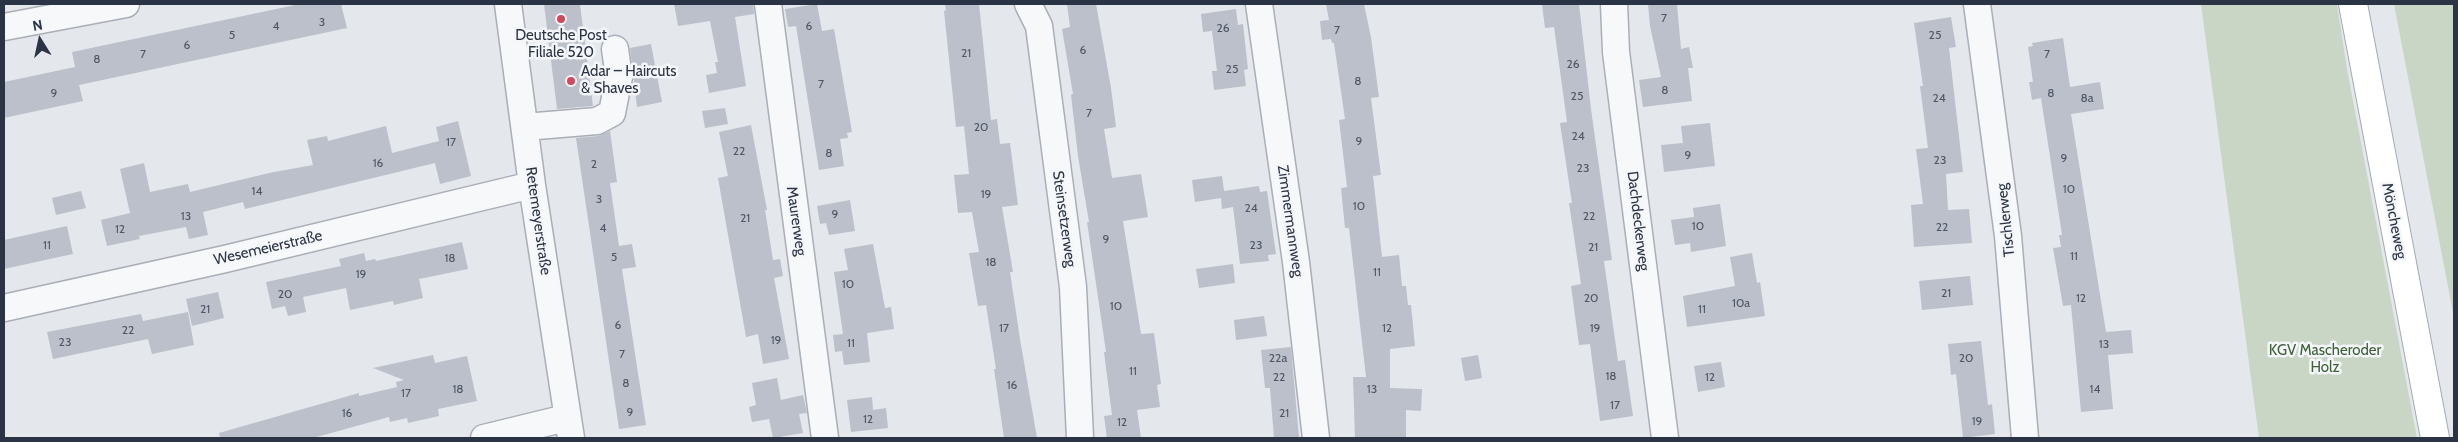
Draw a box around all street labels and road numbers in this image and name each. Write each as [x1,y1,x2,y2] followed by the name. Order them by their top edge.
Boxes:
[1273,164,1307,278] street label: Zimmermannweg
[521,166,555,276] street label: Retemeyerstraße
[1048,170,1080,268] street label: Steinsetzerweg
[1623,170,1653,272] street label: Dachdeckerweg
[2378,181,2410,261] street label: Möncheweg
[1993,182,2019,258] street label: Tischlerweg
[782,185,810,257] street label: Maurerweg
[212,227,324,269] street label: Wesemeierstraße

